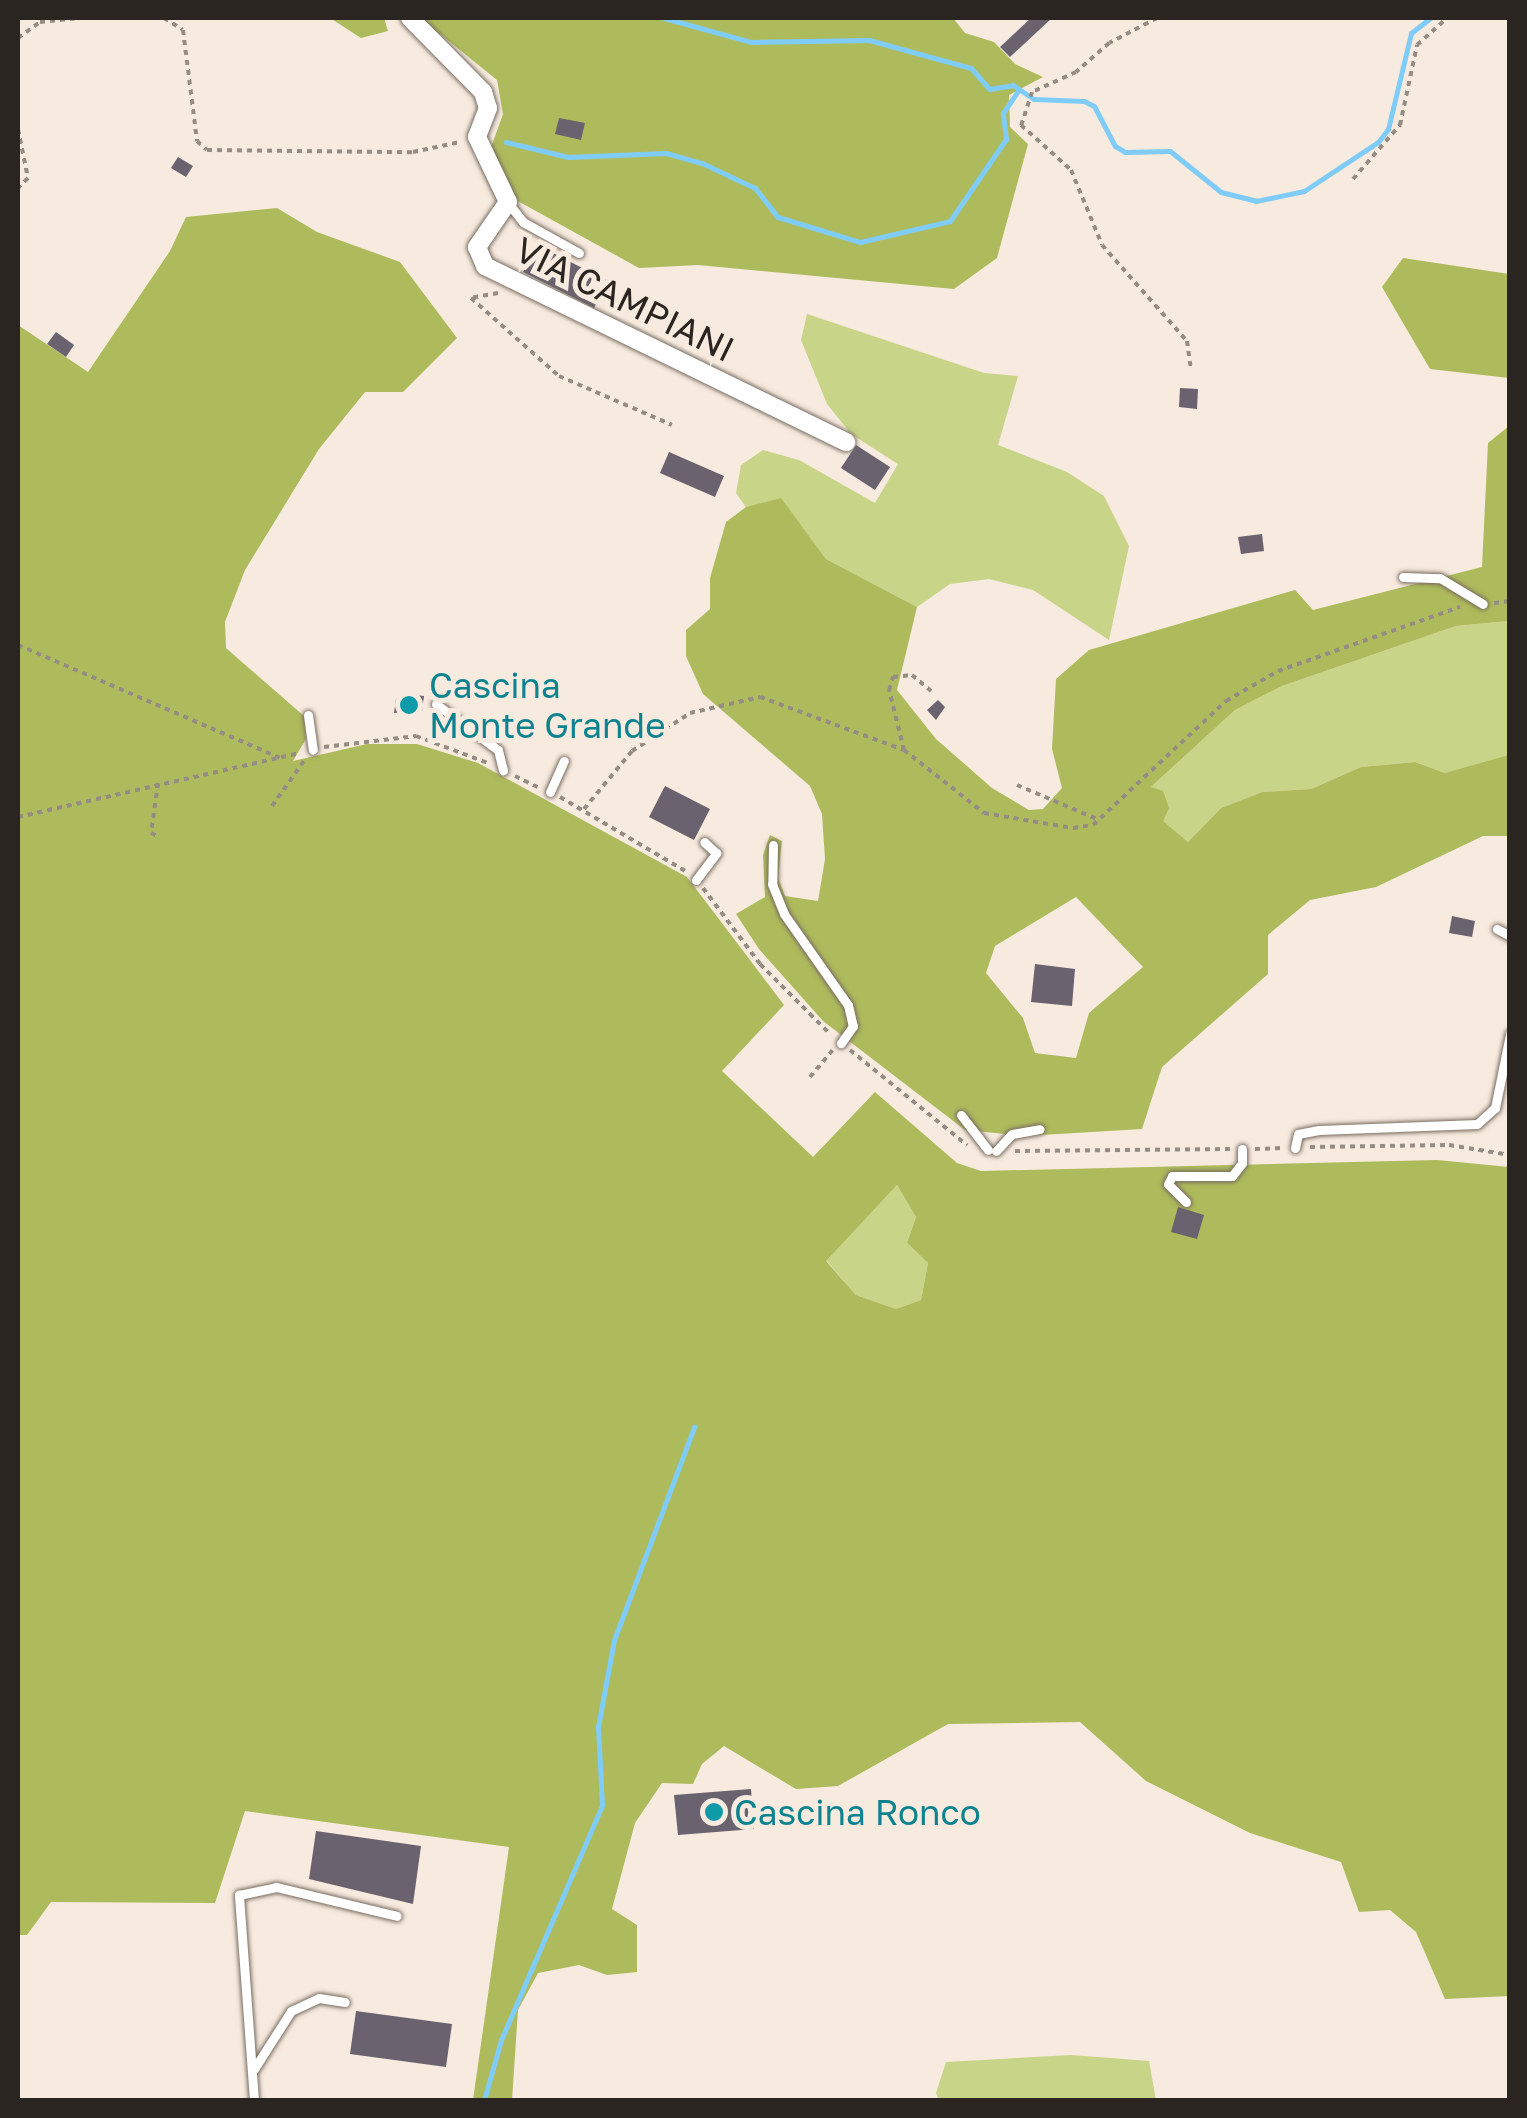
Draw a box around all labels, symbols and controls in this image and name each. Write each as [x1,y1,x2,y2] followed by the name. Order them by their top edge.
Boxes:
[509,228,741,370] street label: VIA CAMPIANI
[429,664,665,746] place label: Cascina Monte Grande
[398,694,420,716] marker: Cascina Monte Grande
[734,1791,981,1833] place label: Cascina Ronco
[703,1801,725,1823] marker: Cascina Ronco

